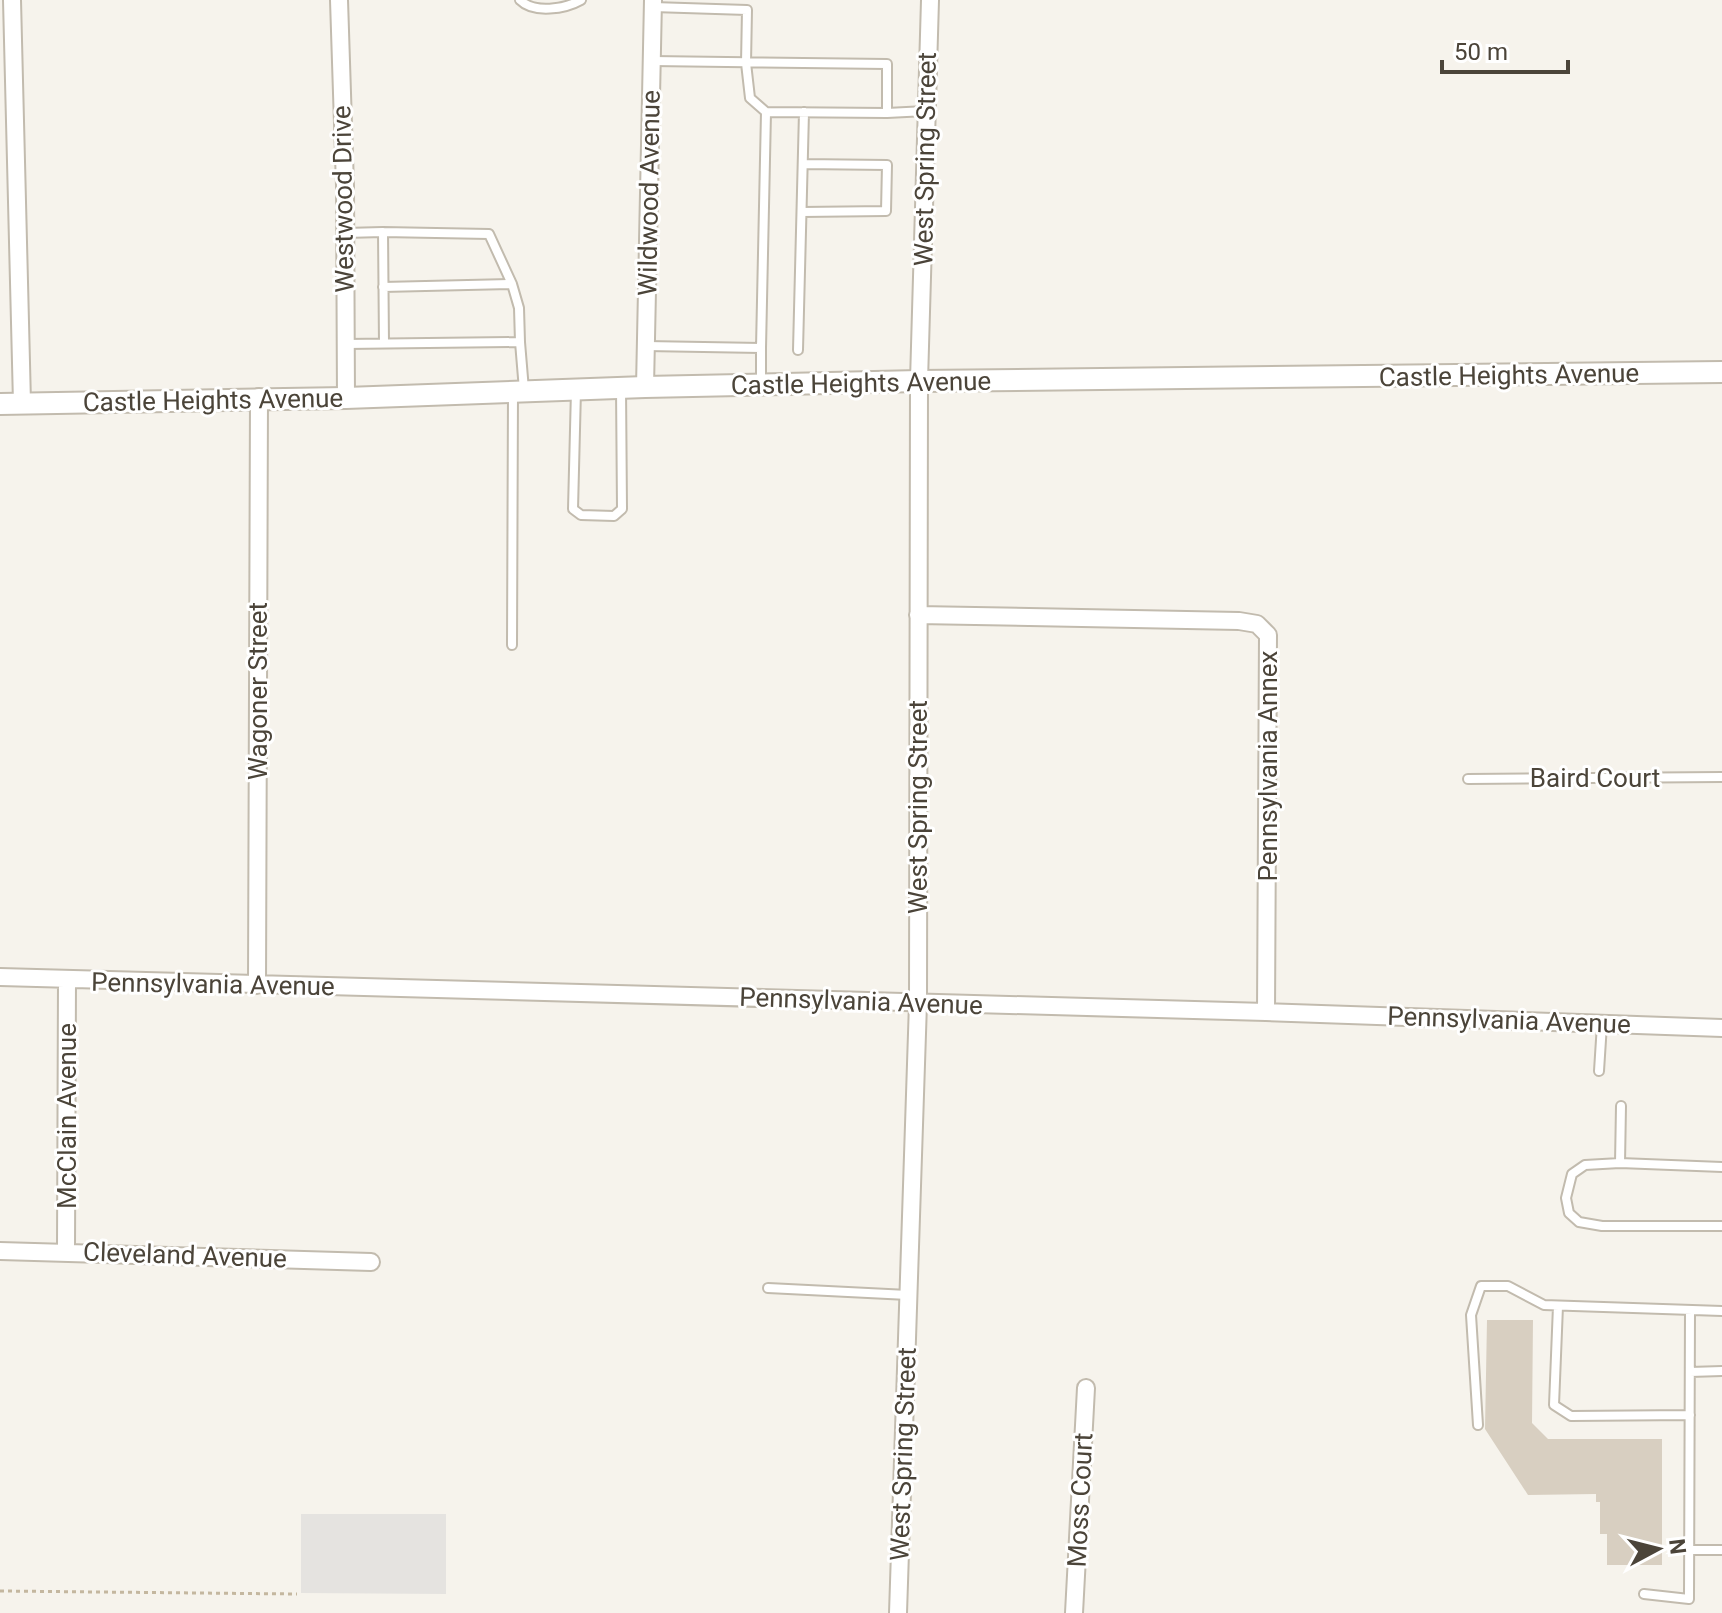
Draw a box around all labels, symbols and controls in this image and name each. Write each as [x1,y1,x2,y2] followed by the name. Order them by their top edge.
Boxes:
[1442,24,1568,74] scale bar
[1454,38,1508,66] text: 50 m
[908,52,942,266] street label: West Spring Street
[632,90,666,296] street label: Wildwood Avenue
[326,105,360,293] street label: Westwood Drive
[1378,358,1640,392] street label: Castle Heights Avenue
[730,366,992,400] street label: Castle Heights Avenue
[82,383,344,417] street label: Castle Heights Avenue
[243,602,273,780] street label: Wagoner Street
[1253,650,1283,881] street label: Pennsylvania Annex
[903,700,933,914] street label: West Spring Street
[1530,763,1660,793] street label: Baird Court
[91,967,335,1001] street label: Pennsylvania Avenue
[739,982,983,1020] street label: Pennsylvania Avenue
[1387,1001,1631,1039] street label: Pennsylvania Avenue
[52,1023,82,1209] street label: McClain Avenue
[83,1236,287,1274] street label: Cleveland Avenue
[884,1347,922,1561] street label: West Spring Street
[1061,1432,1099,1568] street label: Moss Court
[1618,1509,1698,1589] north arrow
[1664,1537,1691,1556] text: N

